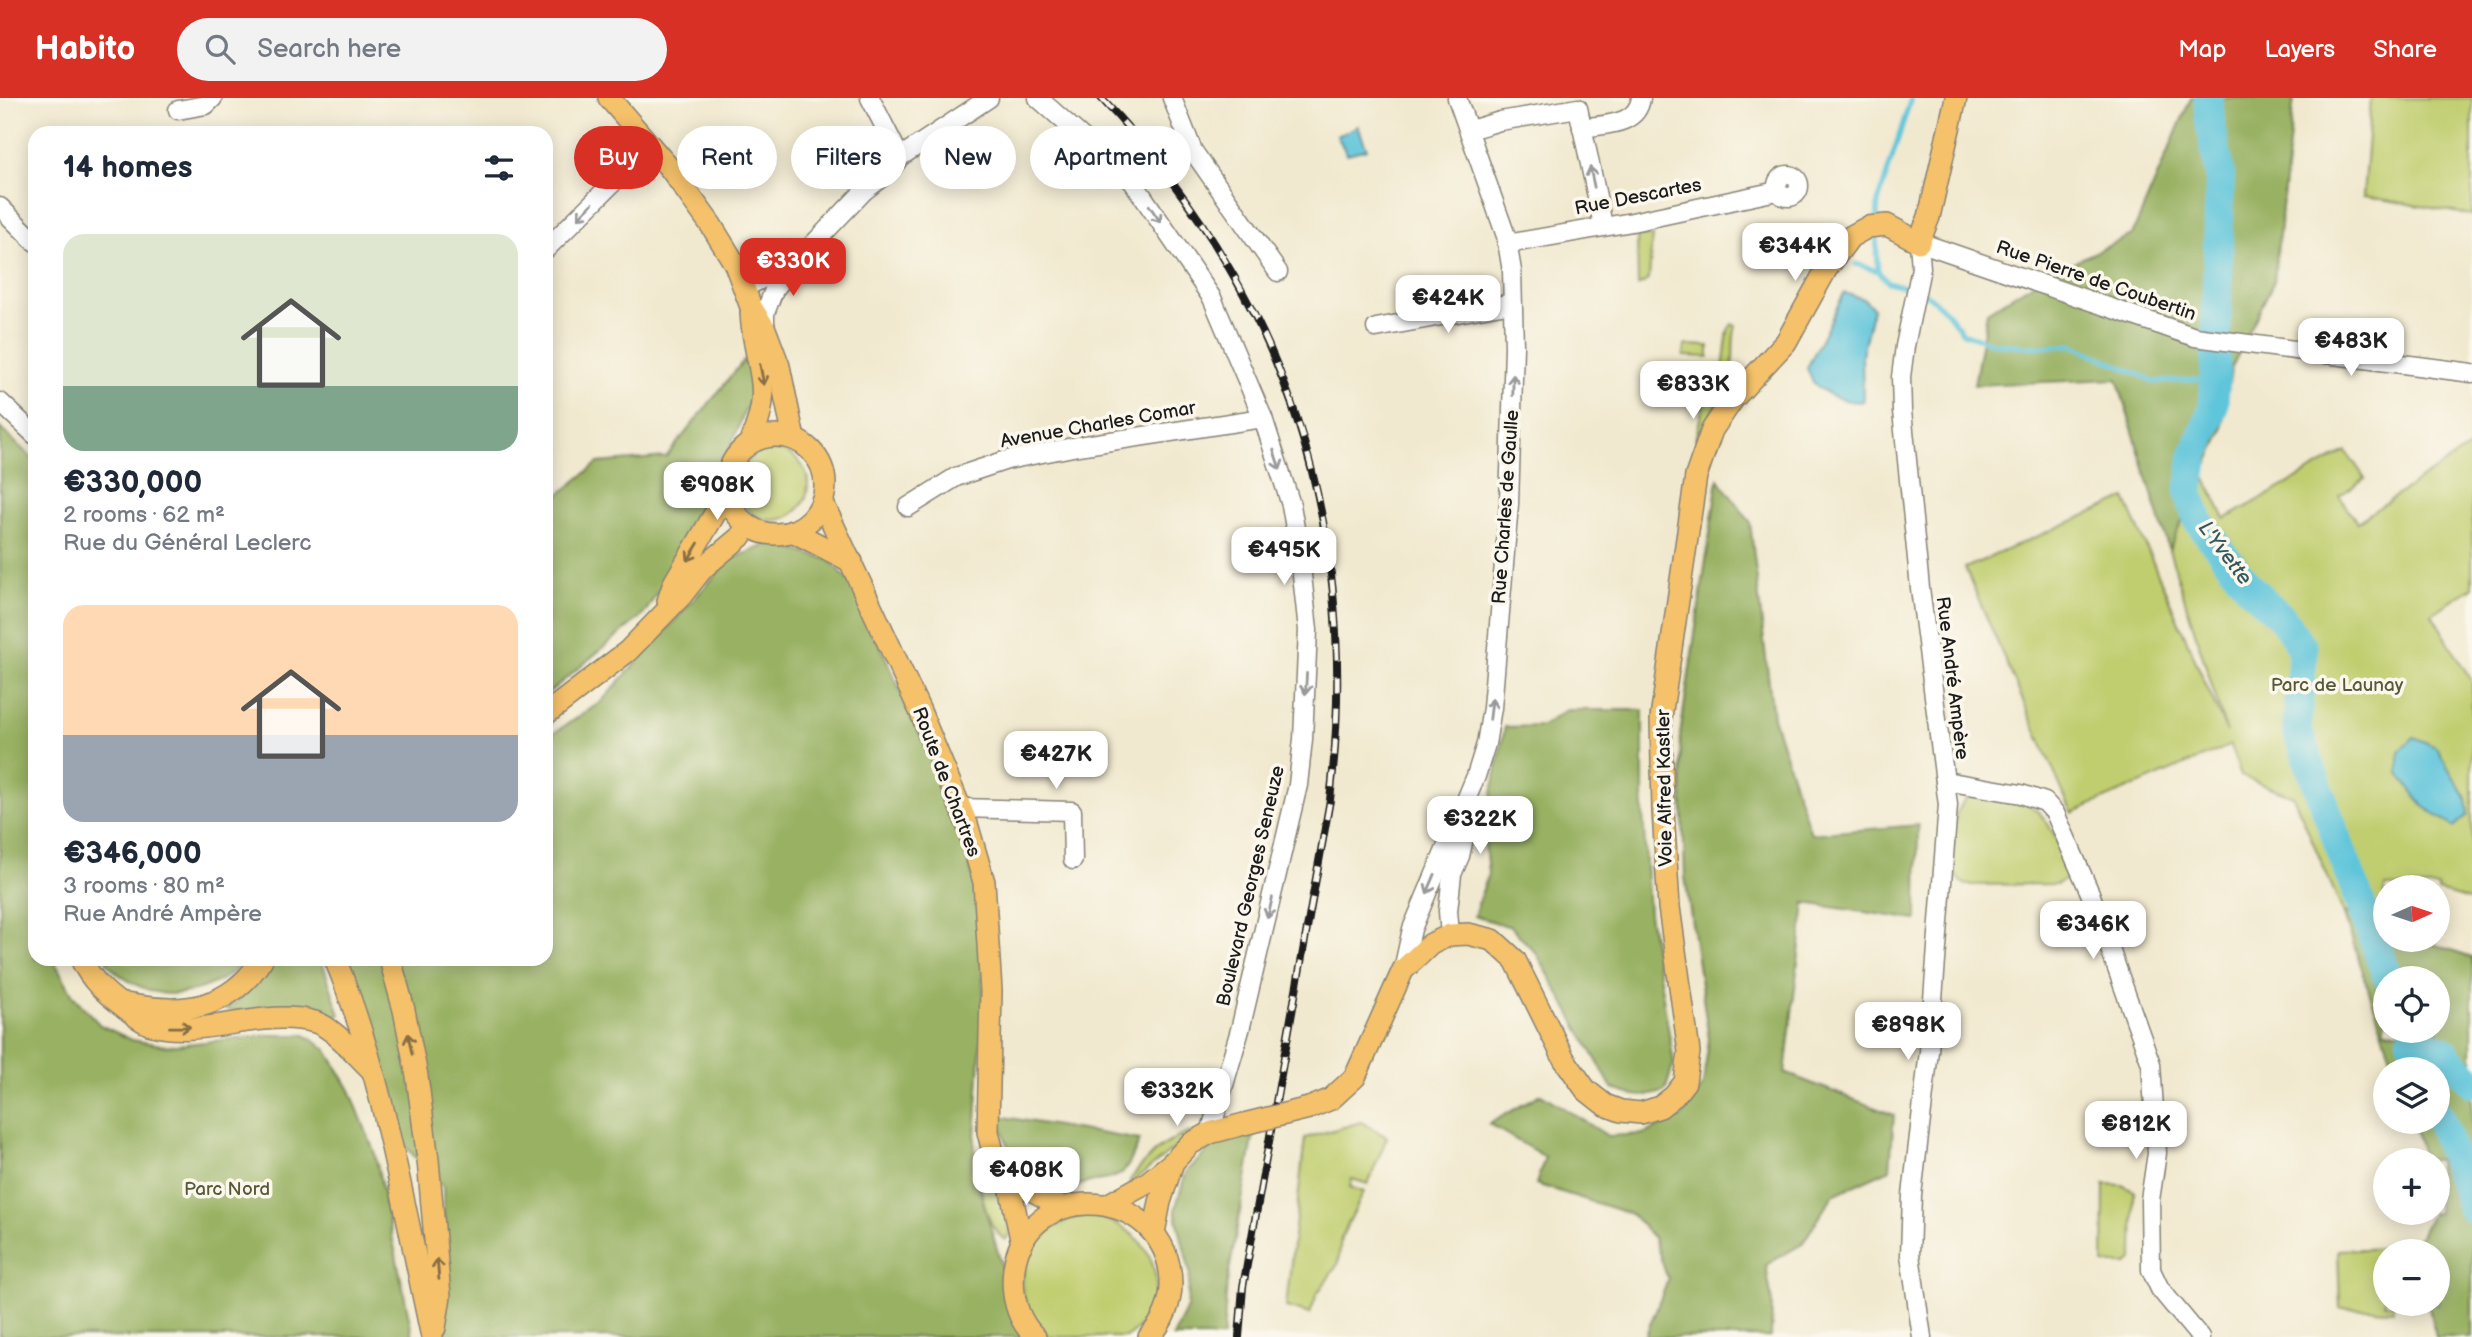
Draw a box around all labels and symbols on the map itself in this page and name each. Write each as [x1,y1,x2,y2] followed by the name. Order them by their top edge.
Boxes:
[1585,166,1599,189] one-way arrow
[1573,173,1703,221] street label: Rue Descartes
[576,202,593,219] one-way arrow
[1148,204,1162,223] one-way arrow
[1746,223,1844,283] pin: €344K
[1993,236,2199,326] street label: Rue Pierre de Coubertin
[744,238,842,298] pin: €330K
[1399,275,1497,335] pin: €424K
[2302,318,2400,378] pin: €483K
[1644,362,1742,421] pin: €833K
[755,363,769,386] one-way arrow
[1506,374,1519,397] one-way arrow
[998,396,1199,454] street label: Avenue Charles Comar
[1488,409,1524,605] street label: Rue Charles de Gaulle
[1272,449,1284,471] one-way arrow
[668,462,766,522] pin: €908K
[2193,516,2257,590] water label: L'Yvette
[1235,528,1333,587] pin: €495K
[686,542,701,561] one-way arrow
[1931,595,1973,761] street label: Rue André Ampère
[1299,673,1312,695] one-way arrow
[2271,674,2404,697] park label: Parc de Launay
[1485,699,1498,721] one-way arrow
[907,704,985,860] street label: Route de Chartres
[1652,708,1678,867] street label: Voie Alfred Kastler
[1007,732,1105,791] pin: €427K
[1212,763,1290,1009] street label: Boulevard Georges Seneuze
[1431,796,1529,856] pin: €322K
[1424,873,1437,894] one-way arrow
[2373,875,2450,952] north arrow
[1263,896,1276,919] one-way arrow
[2044,902,2142,961] pin: €346K
[1859,1002,1957,1062] pin: €898K
[168,1020,191,1034] one-way arrow
[403,1033,417,1056] one-way arrow
[1128,1068,1226,1128] pin: €332K
[2087,1102,2185,1161] pin: €812K
[977,1148,1075,1207] pin: €408K
[184,1178,270,1201] park label: Parc Nord
[431,1258,444,1281] one-way arrow

